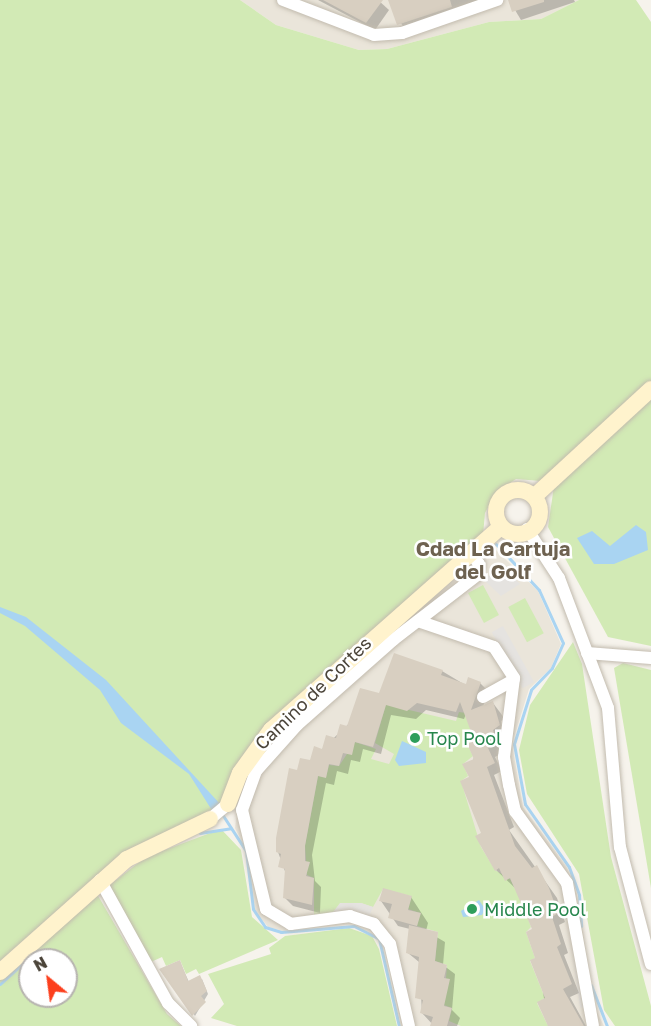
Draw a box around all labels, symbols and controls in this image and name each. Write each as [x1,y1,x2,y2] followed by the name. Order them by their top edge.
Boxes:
[416,536,570,583] district label: Cdad La Cartuja del Golf
[250,632,376,754] street label: Camino de Cortes
[427,727,502,749] place label: Top Pool
[408,731,422,745] marker: Top Pool
[484,898,586,920] place label: Middle Pool
[465,902,479,916] marker: Middle Pool
[18,948,78,1008] north arrow
[30,952,50,976] text: N

